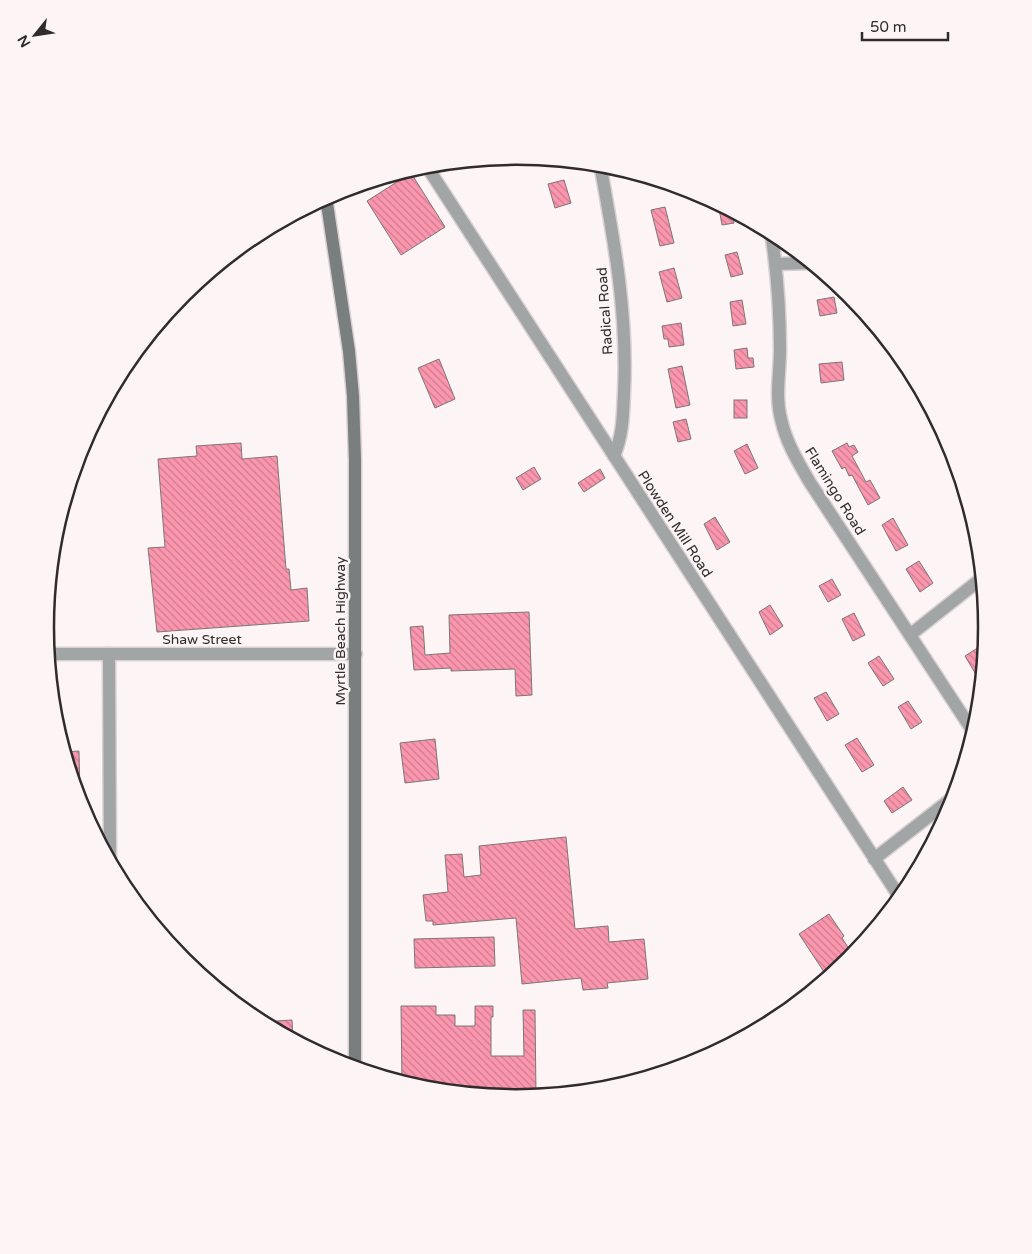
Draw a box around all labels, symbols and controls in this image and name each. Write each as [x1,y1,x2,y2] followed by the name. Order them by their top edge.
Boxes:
[10,10,60,60] north arrow
[862,10,948,42] scale bar
[870,18,907,36] text: 50 m
[14,32,34,50] text: N
[593,267,617,355] street label: Radical Road
[801,444,869,538] street label: Flamingo Road
[634,467,716,581] street label: Plowden Mill Road
[332,556,349,706] street label: Myrtle Beach Highway
[162,631,242,648] street label: Shaw Street

